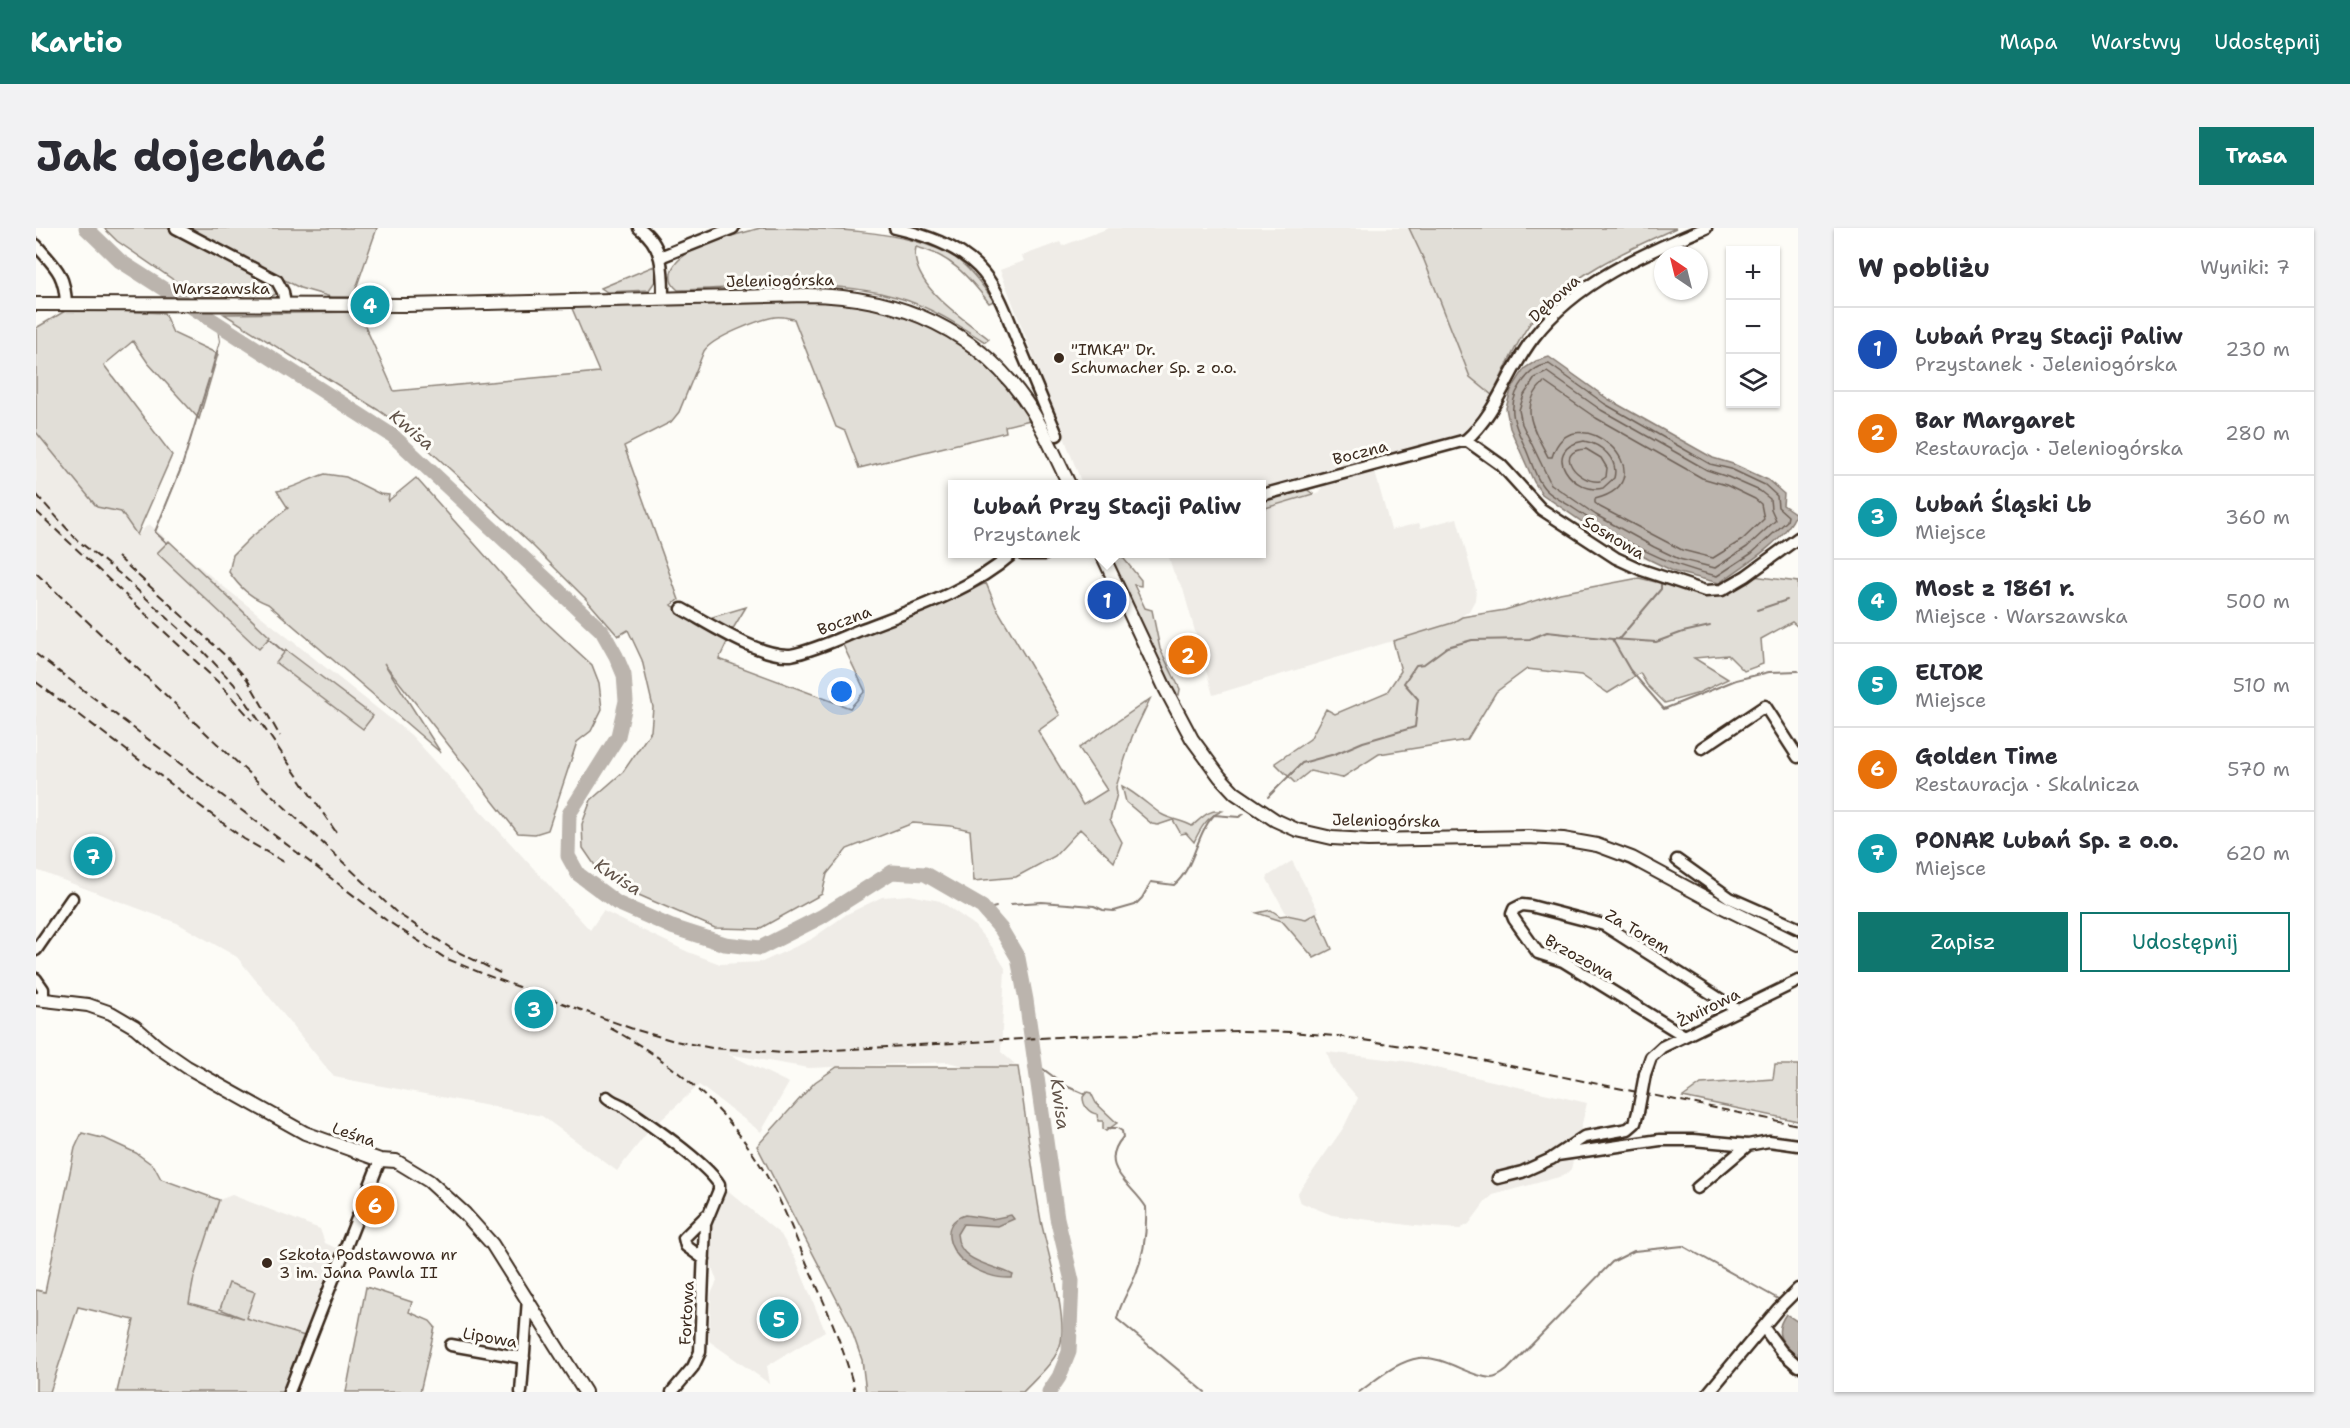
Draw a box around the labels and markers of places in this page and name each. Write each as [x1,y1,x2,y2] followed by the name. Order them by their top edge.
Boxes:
[350,282,390,328] pin: 4
[1071,339,1237,378] place label: "IMKA" Dr. Schumacher Sp. z o.o.
[1052,351,1066,365] marker: "IMKA" Dr. Schumacher Sp. z o.o.
[1088,578,1126,622] pin: 1
[1168,632,1208,678] pin: 2
[74,834,112,878] pin: 7
[514,986,554,1032] pin: 3
[356,1182,394,1228] pin: 6
[279,1244,458,1283] place label: Szkoła Podstawowa nr 3 im. Jana Pawla II
[260,1256,274,1270] marker: Szkoła Podstawowa nr 3 im. Jana Pawla II
[760,1296,798,1342] pin: 5

